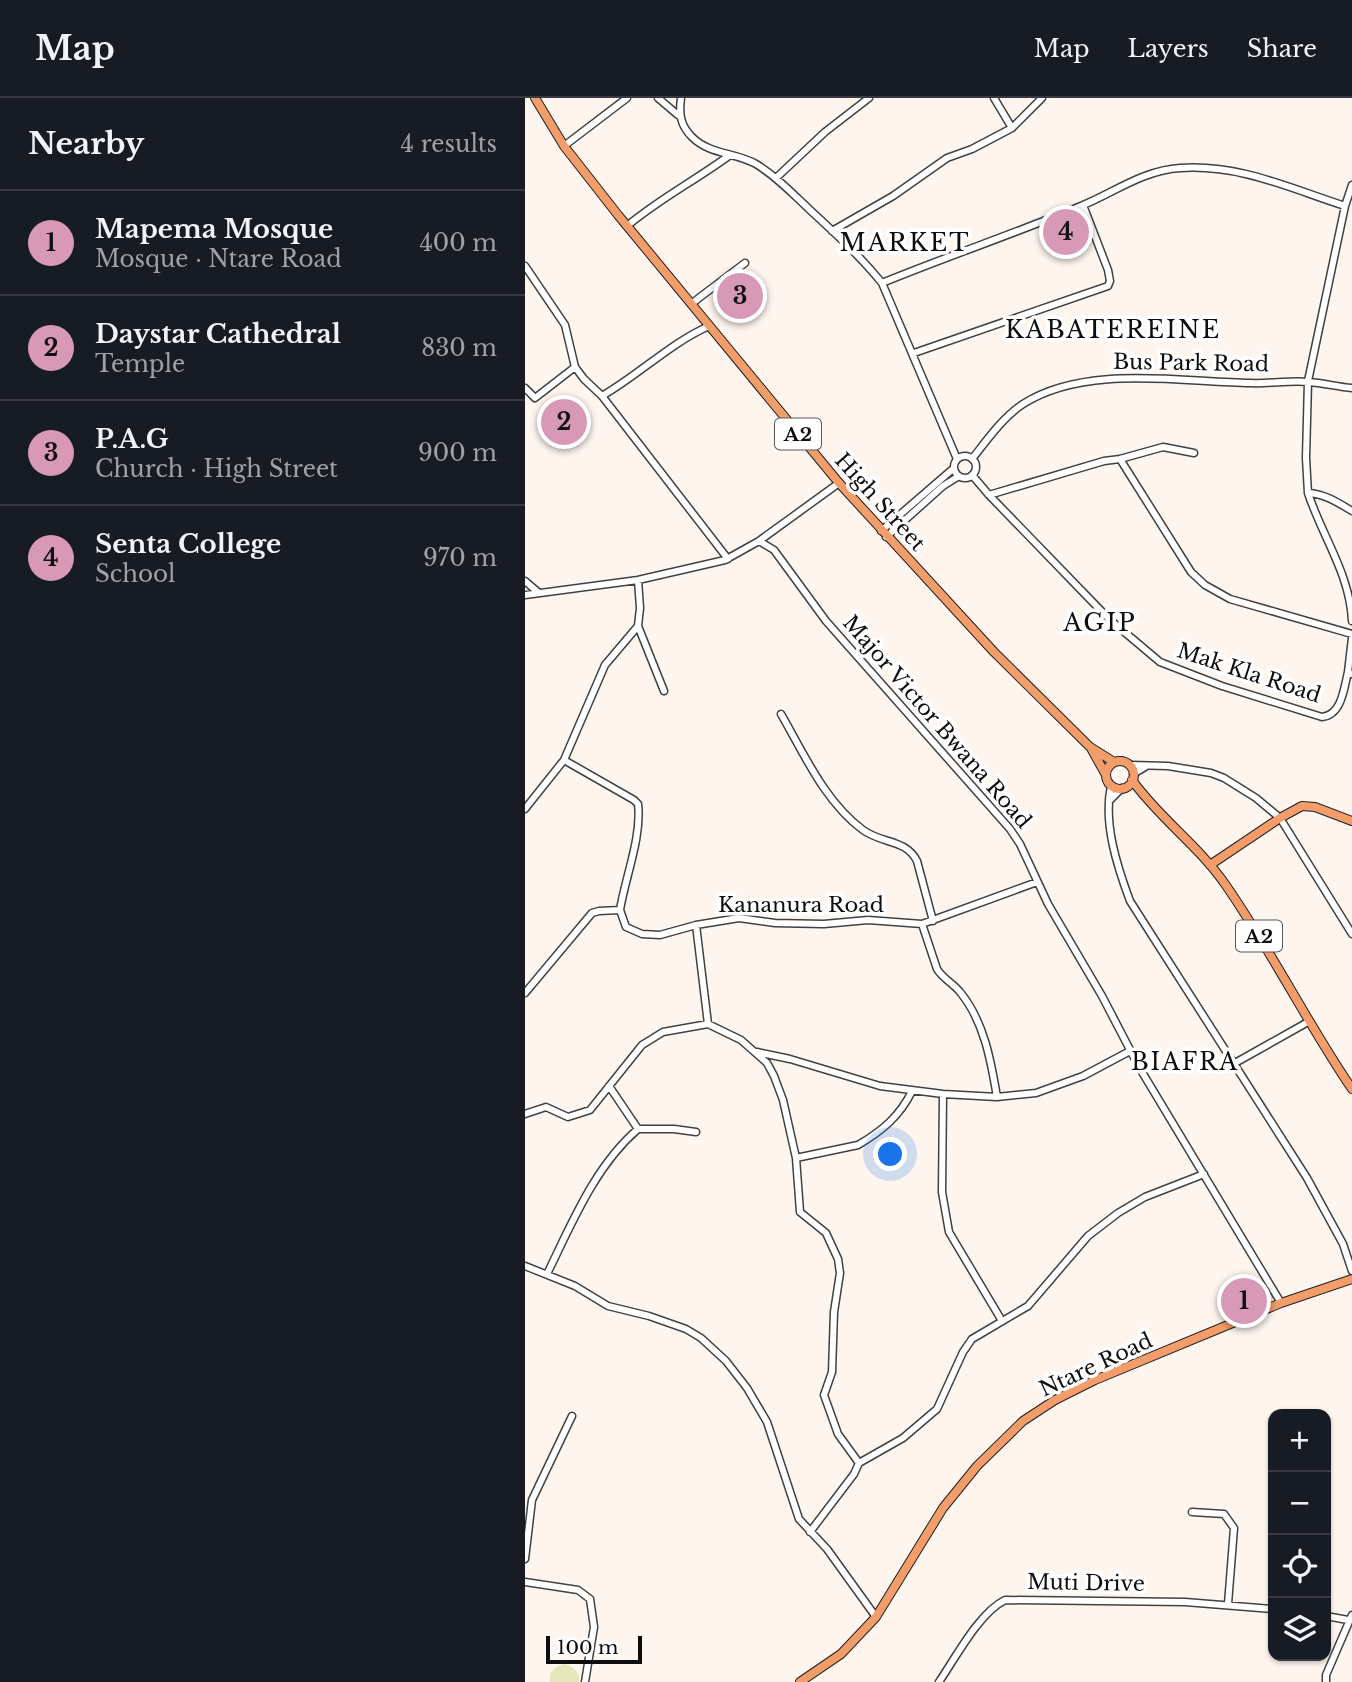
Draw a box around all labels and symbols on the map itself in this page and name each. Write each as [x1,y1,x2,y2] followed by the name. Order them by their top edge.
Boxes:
[1043,206,1089,258] pin: 4
[840,228,971,257] district label: MARKET
[717,270,763,322] pin: 3
[1005,315,1221,344] district label: KABATEREINE
[1113,349,1269,377] street label: Bus Park Road
[541,396,587,448] pin: 2
[775,418,821,450] road number: A2
[829,448,931,556] street label: High Street
[1062,608,1137,637] district label: AGIP
[837,610,1037,834] street label: Major Victor Bwana Road
[1174,638,1324,708] street label: Mak Kla Road
[718,892,884,918] street label: Kananura Road
[1236,920,1282,951] road number: A2
[1131,1048,1239,1076] district label: BIAFRA
[873,1137,907,1171] your location
[1221,1275,1267,1327] pin: 1
[1035,1327,1157,1403] street label: Ntare Road
[1027,1569,1145,1597] street label: Muti Drive
[546,1633,642,1665] scale bar

